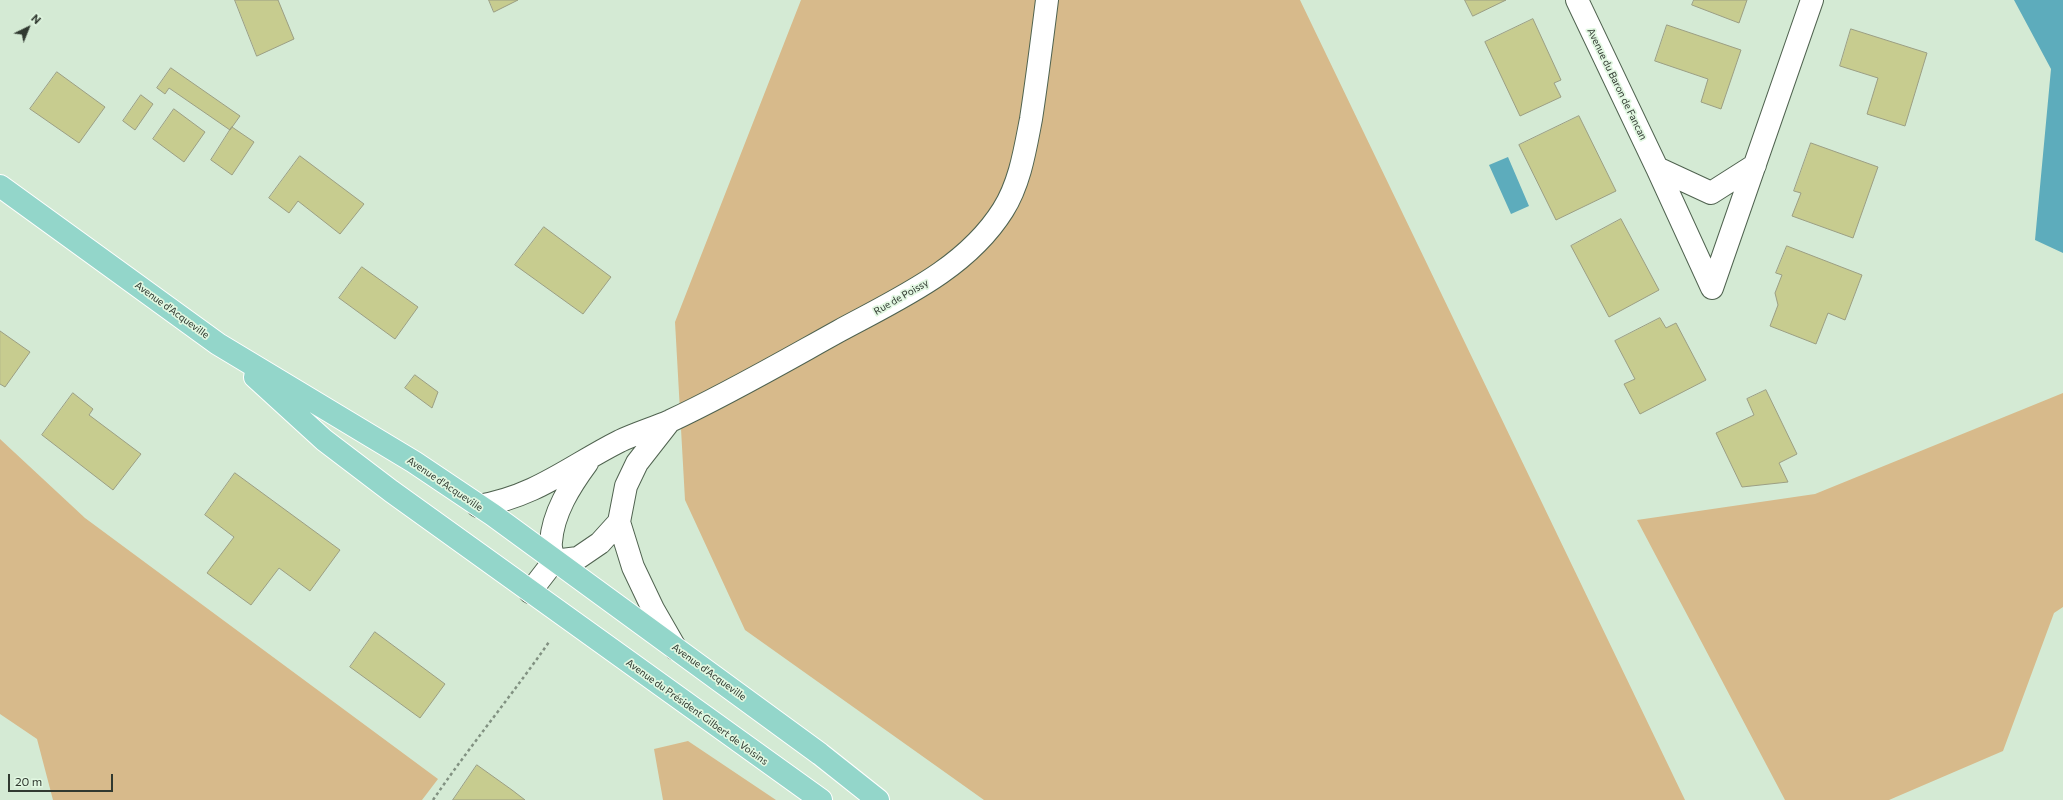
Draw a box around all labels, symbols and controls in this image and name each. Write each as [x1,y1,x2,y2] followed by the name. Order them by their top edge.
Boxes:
[8,8,48,48] north arrow
[29,11,44,26] text: N
[1585,26,1649,142] street label: Avenue du Baron de Fancan
[872,277,930,317] street label: Rue de Poissy
[133,279,211,341] street label: Avenue d'Acqueville
[405,454,485,514] street label: Avenue d'Acqueville
[670,641,748,703] street label: Avenue d'Acqueville
[624,656,770,768] street label: Avenue du Président Gilbert de Voisins
[10,766,115,792] scale bar
[15,774,42,788] text: 20 m

